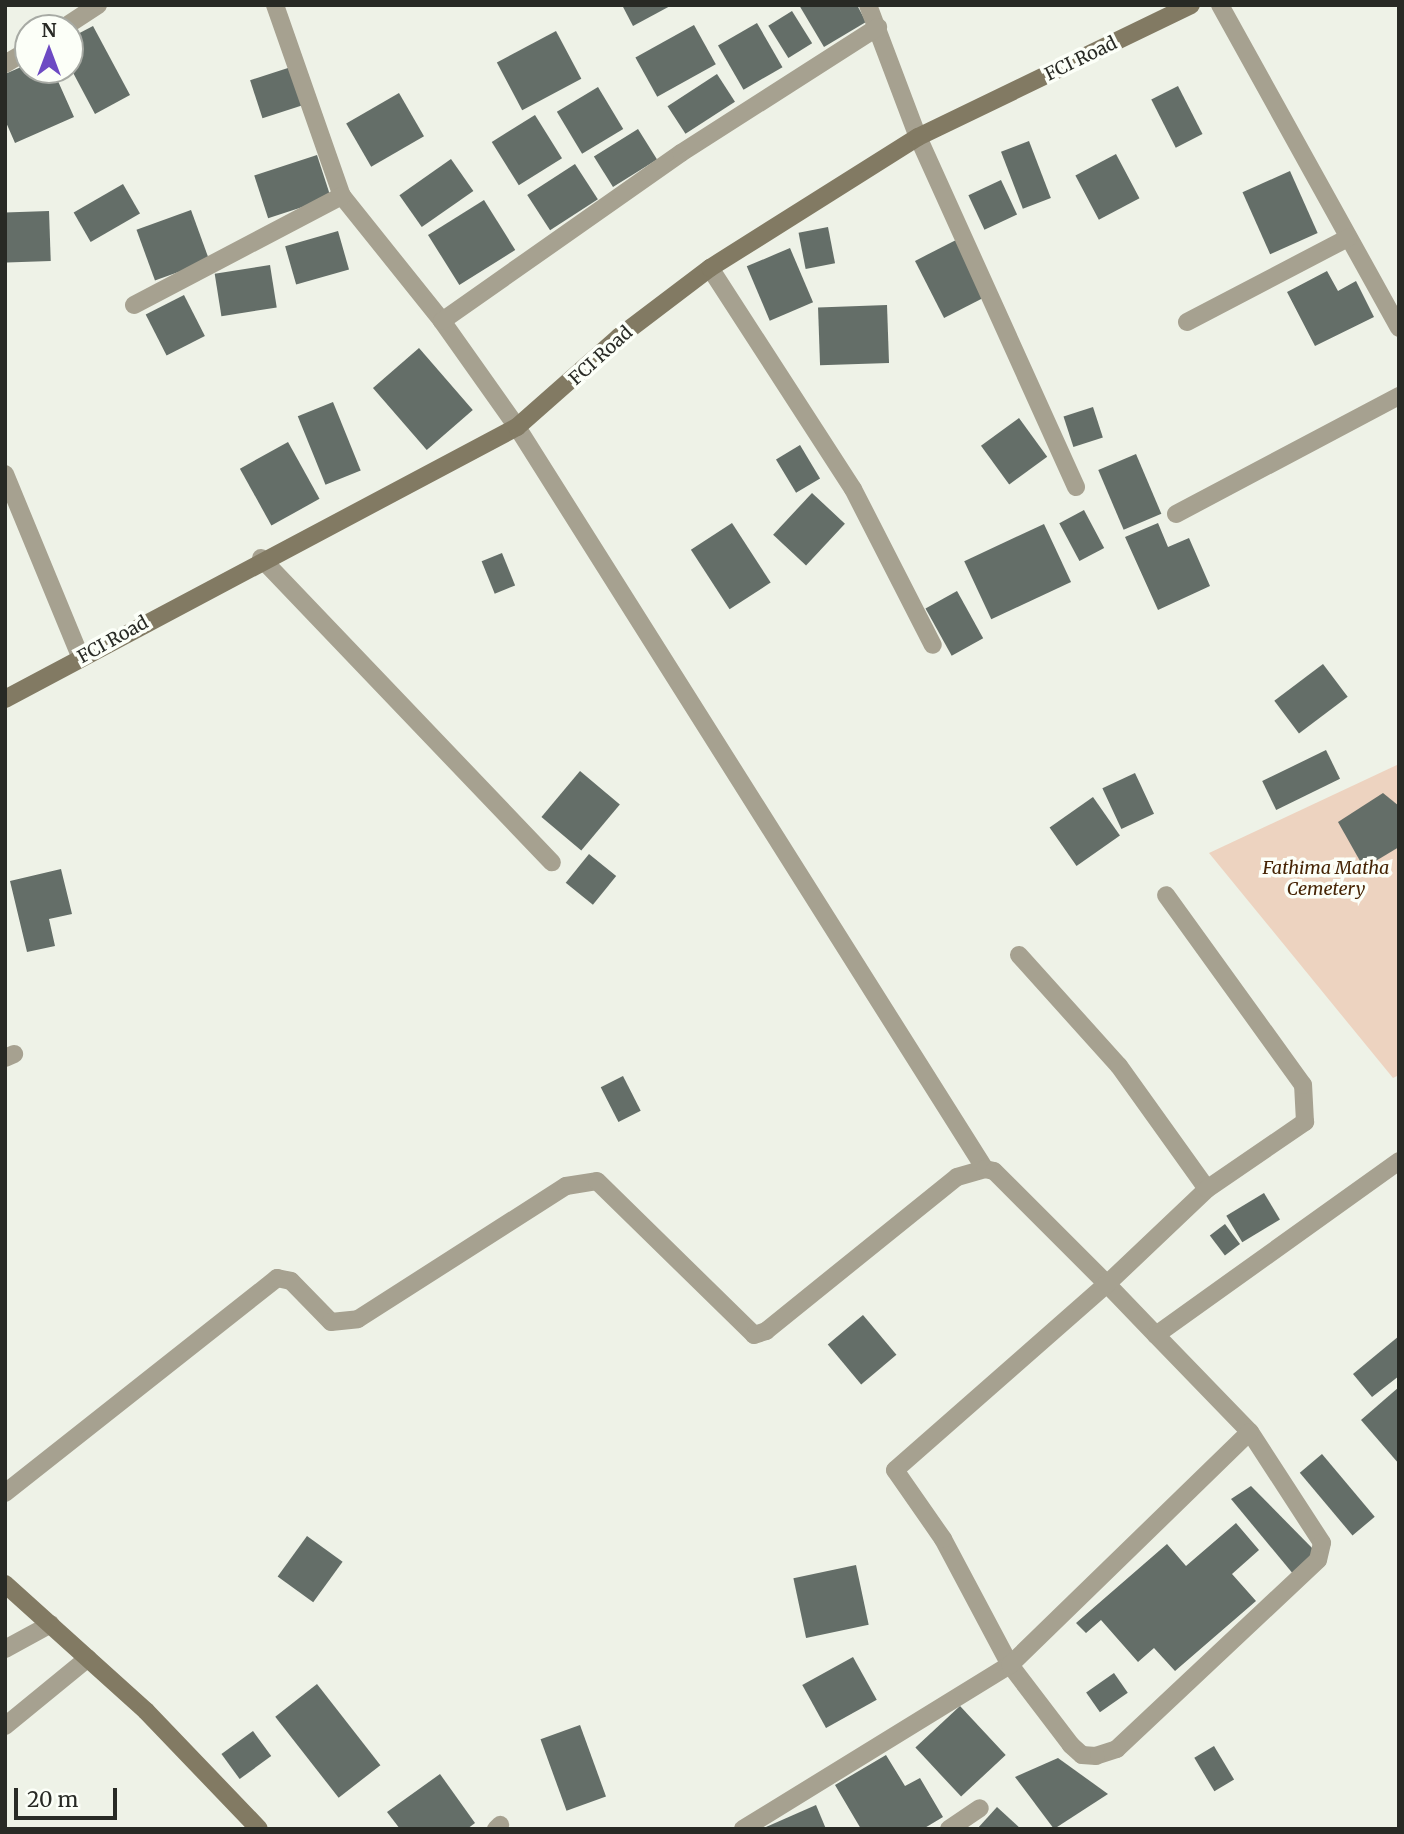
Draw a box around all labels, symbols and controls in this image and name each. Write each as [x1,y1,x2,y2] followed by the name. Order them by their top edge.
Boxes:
[14,14,84,84] north arrow
[41,18,57,42] text: N
[1042,32,1120,86] street label: FCI Road
[565,322,637,390] street label: FCI Road
[74,612,152,668] street label: FCI Road
[1263,858,1389,900] park label: Fathima Matha Cemetery
[18,1774,121,1818] scale bar
[27,1786,78,1813] text: 20 m

